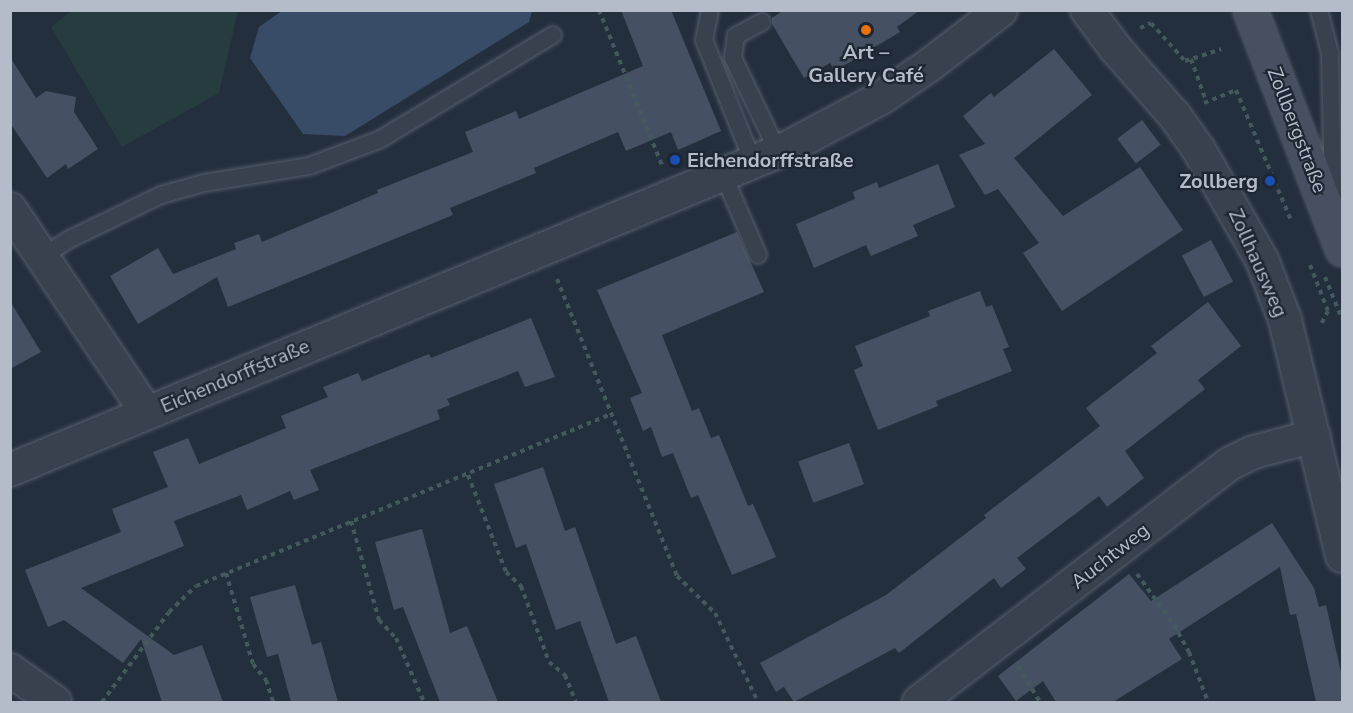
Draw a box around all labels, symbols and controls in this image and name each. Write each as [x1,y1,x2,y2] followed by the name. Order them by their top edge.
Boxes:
[859,23,873,37] marker: Art – Gallery Café
[808,40,924,87] place label: Art – Gallery Café
[1262,64,1332,196] street label: Zollbergstraße
[687,148,854,172] place label: Eichendorffstraße
[668,153,682,167] marker: Eichendorffstraße
[1179,169,1258,193] place label: Zollberg
[1263,174,1277,188] marker: Zollberg
[1223,205,1293,321] street label: Zollhausweg
[157,334,313,418] street label: Eichendorffstraße
[1066,518,1154,594] street label: Auchtweg

